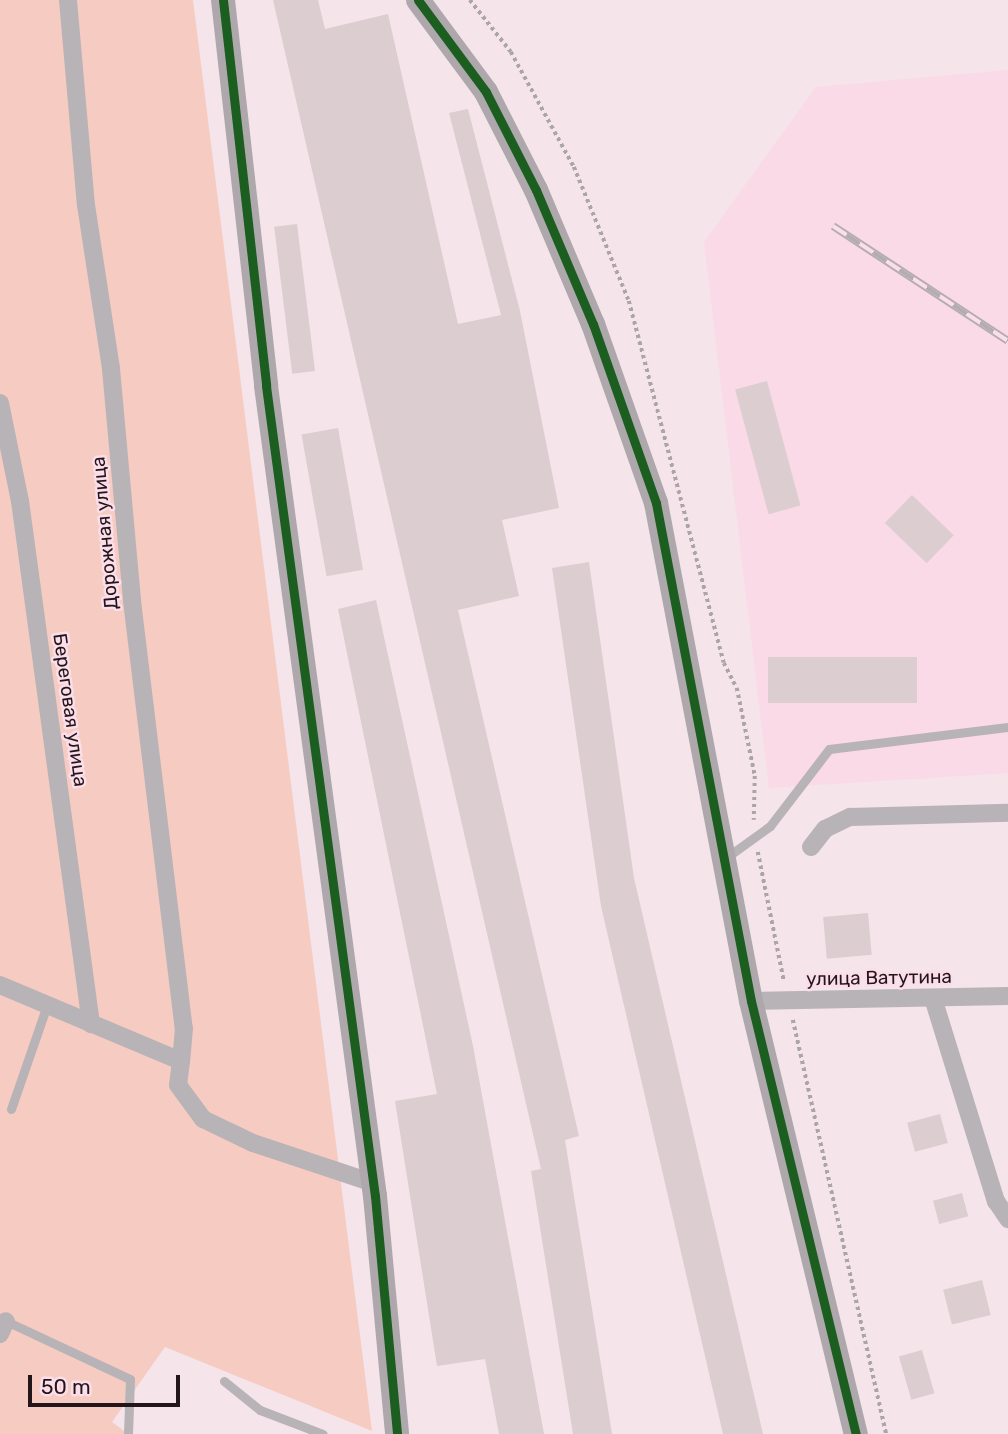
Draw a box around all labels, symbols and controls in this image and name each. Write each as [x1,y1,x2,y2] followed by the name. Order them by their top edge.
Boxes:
[87,456,123,610] street label: Дорожная улица
[48,632,92,788] street label: Береговая улица
[806,965,952,991] street label: улица Ватутина
[32,1360,184,1404] scale bar
[41,1374,91,1399] text: 50 m

